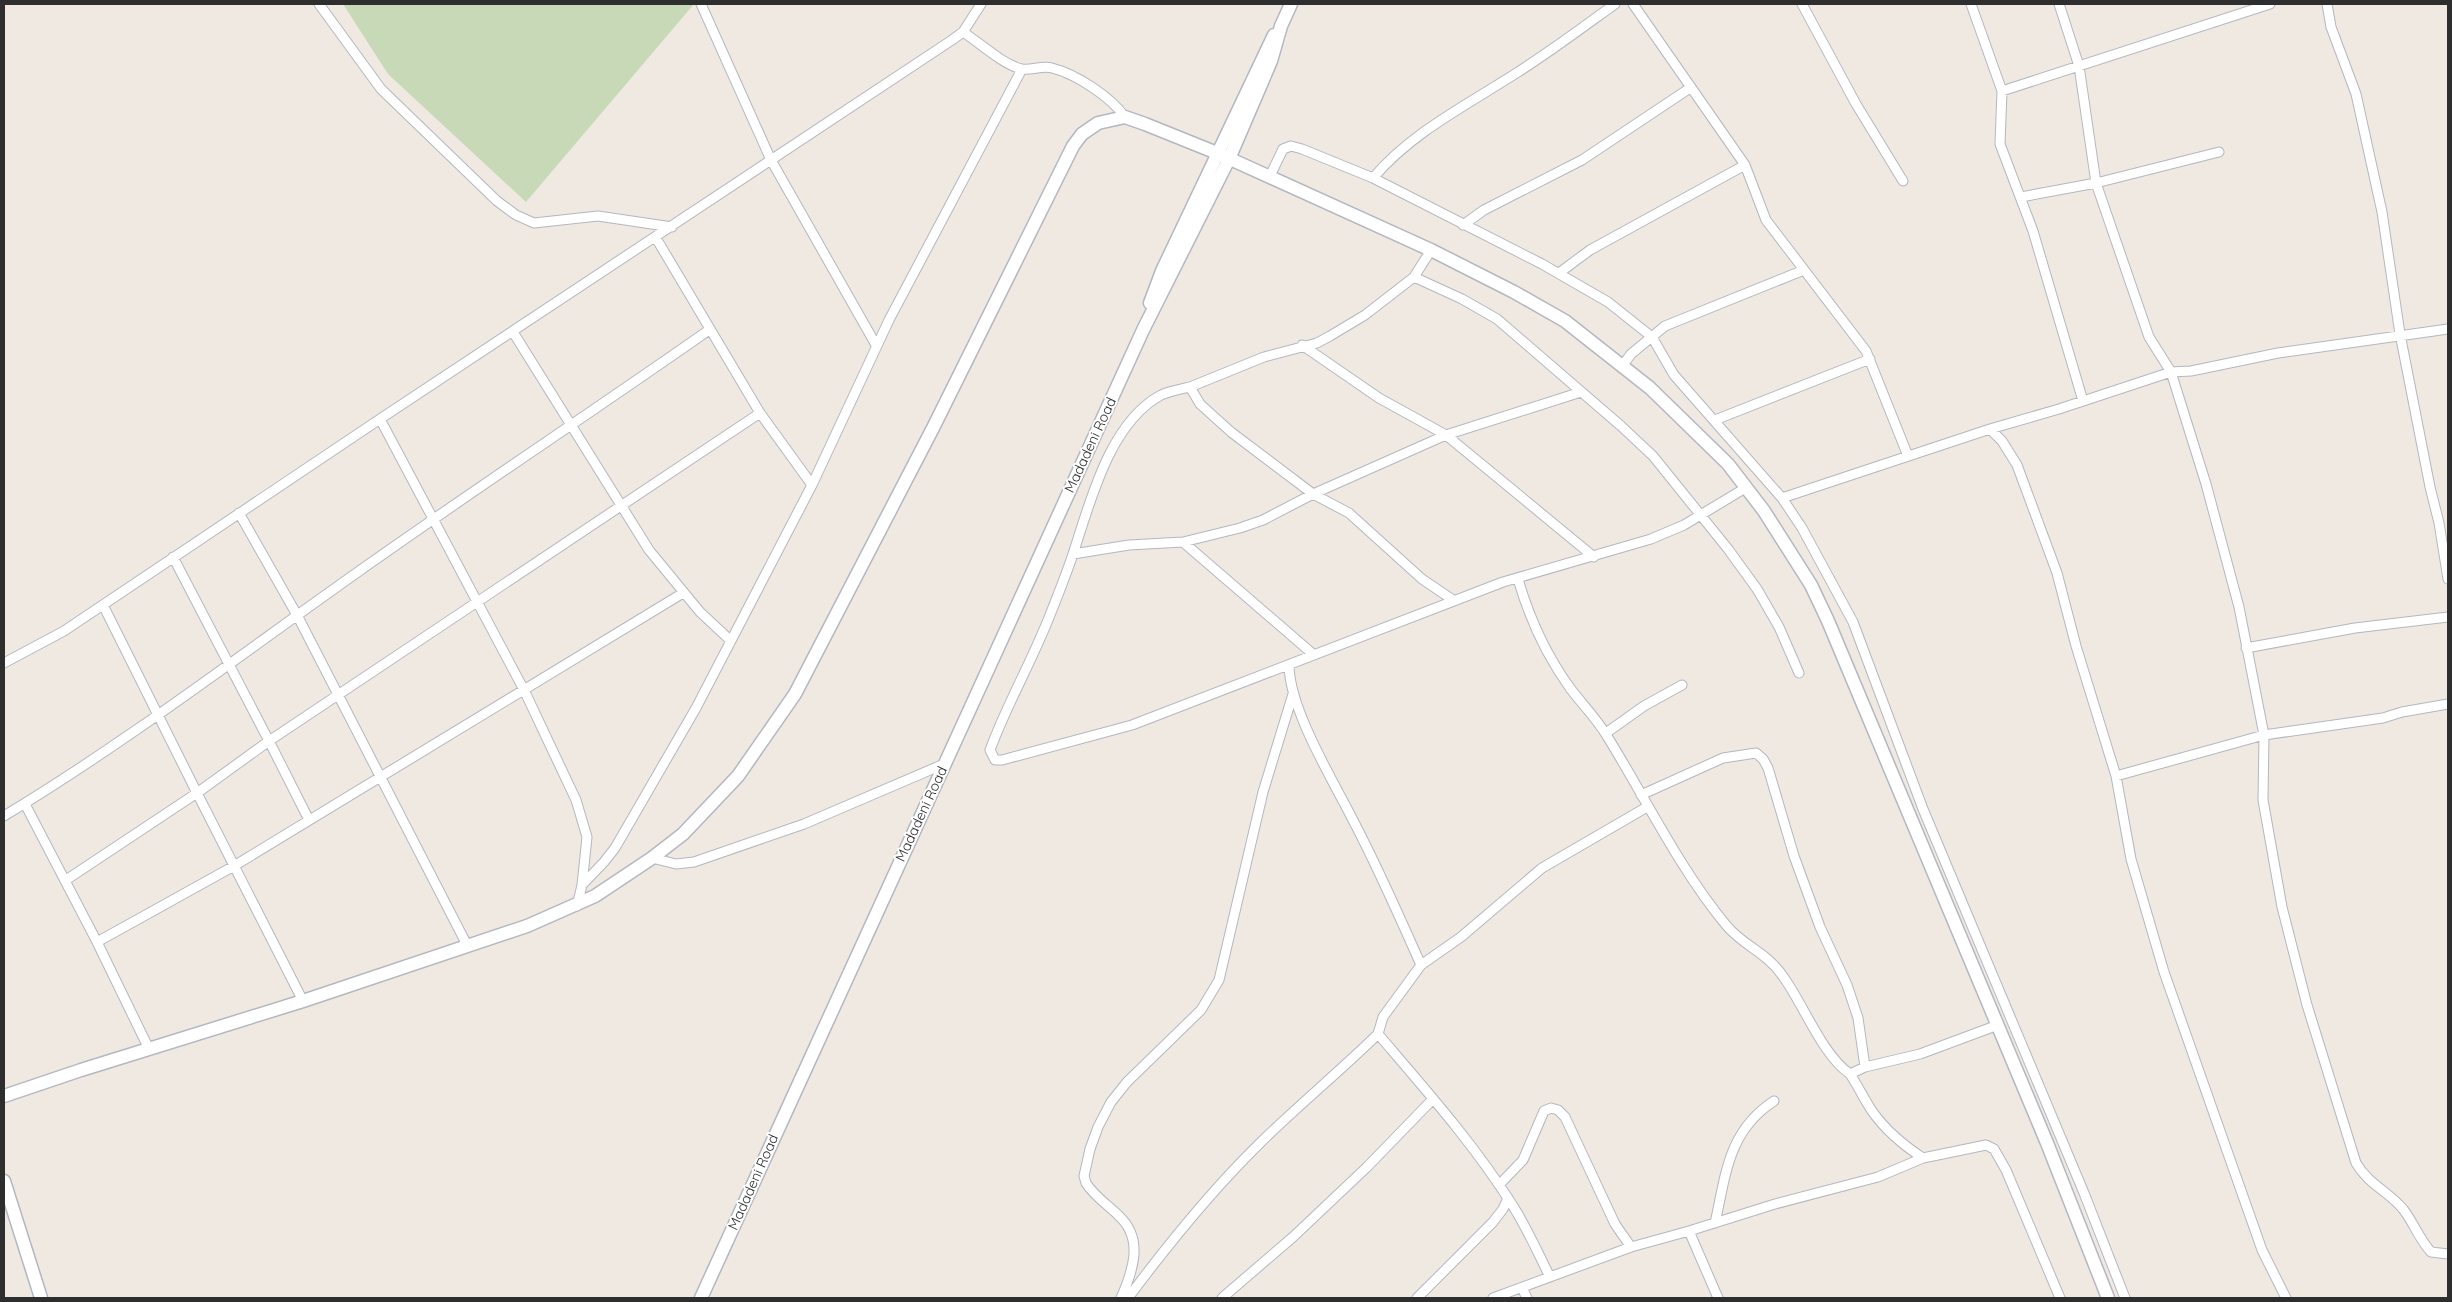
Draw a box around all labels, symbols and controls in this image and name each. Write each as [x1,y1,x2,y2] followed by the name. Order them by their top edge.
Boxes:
[1060,394,1120,496] street label: Madadeni Road
[891,763,951,865] street label: Madadeni Road
[724,1131,782,1233] street label: Madadeni Road

